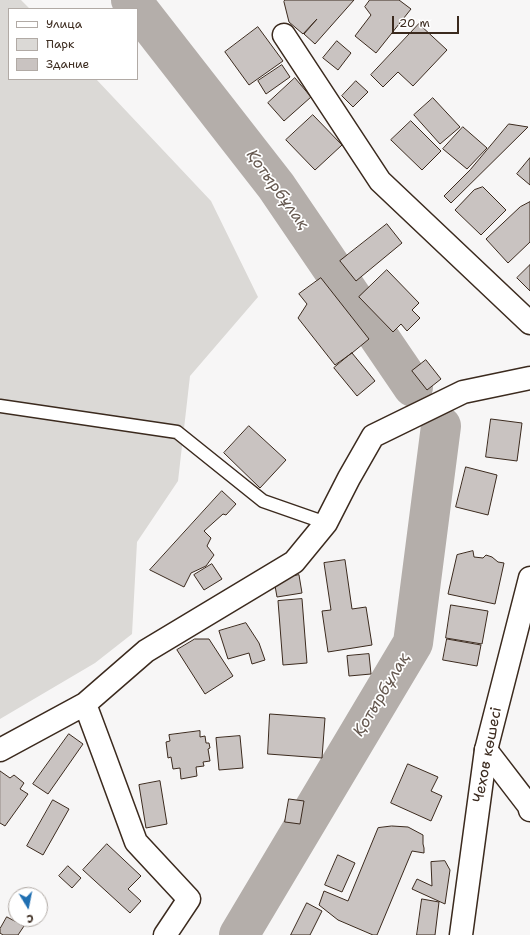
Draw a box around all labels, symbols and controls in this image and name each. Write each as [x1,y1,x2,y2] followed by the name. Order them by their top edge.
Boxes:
[8,8,138,80] legend
[394,8,461,34] scale bar
[399,15,430,31] text: 20 m
[46,16,82,32] text: Улица
[46,36,74,52] text: Парк
[46,56,89,72] text: Здание
[242,146,312,234] water label: Қотырбұлақ
[349,650,415,740] water label: Қотырбұлақ
[470,706,506,804] street label: Чехов көшесі
[8,887,48,927] north arrow
[25,910,35,926] text: С

